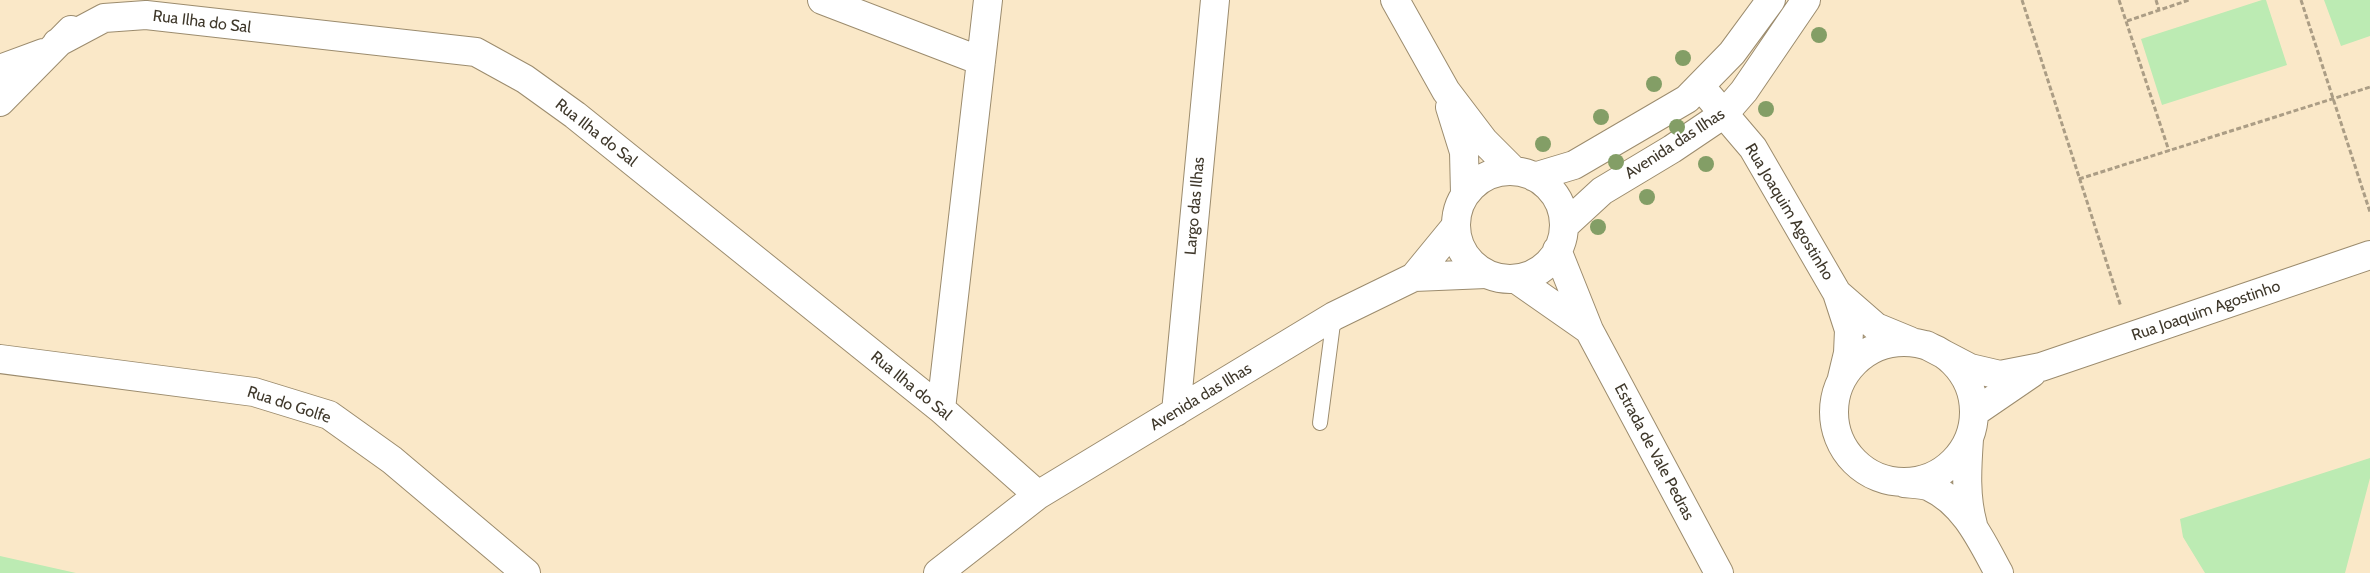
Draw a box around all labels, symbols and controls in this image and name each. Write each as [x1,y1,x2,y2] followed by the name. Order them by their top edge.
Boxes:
[152,6,252,38] street label: Rua Ilha do Sal
[551,95,641,171] street label: Rua Ilha do Sal
[1621,105,1729,183] street label: Avenida das Ilhas
[1741,140,1837,284] street label: Rua Joaquim Agostinho
[1181,156,1209,256] street label: Largo das Ilhas
[2129,277,2283,345] street label: Rua Joaquim Agostinho
[867,347,955,425] street label: Rua Ilha do Sal
[1147,359,1255,435] street label: Avenida das Ilhas
[1610,380,1698,524] street label: Estrada de Vale Pedras
[245,382,333,428] street label: Rua do Golfe

